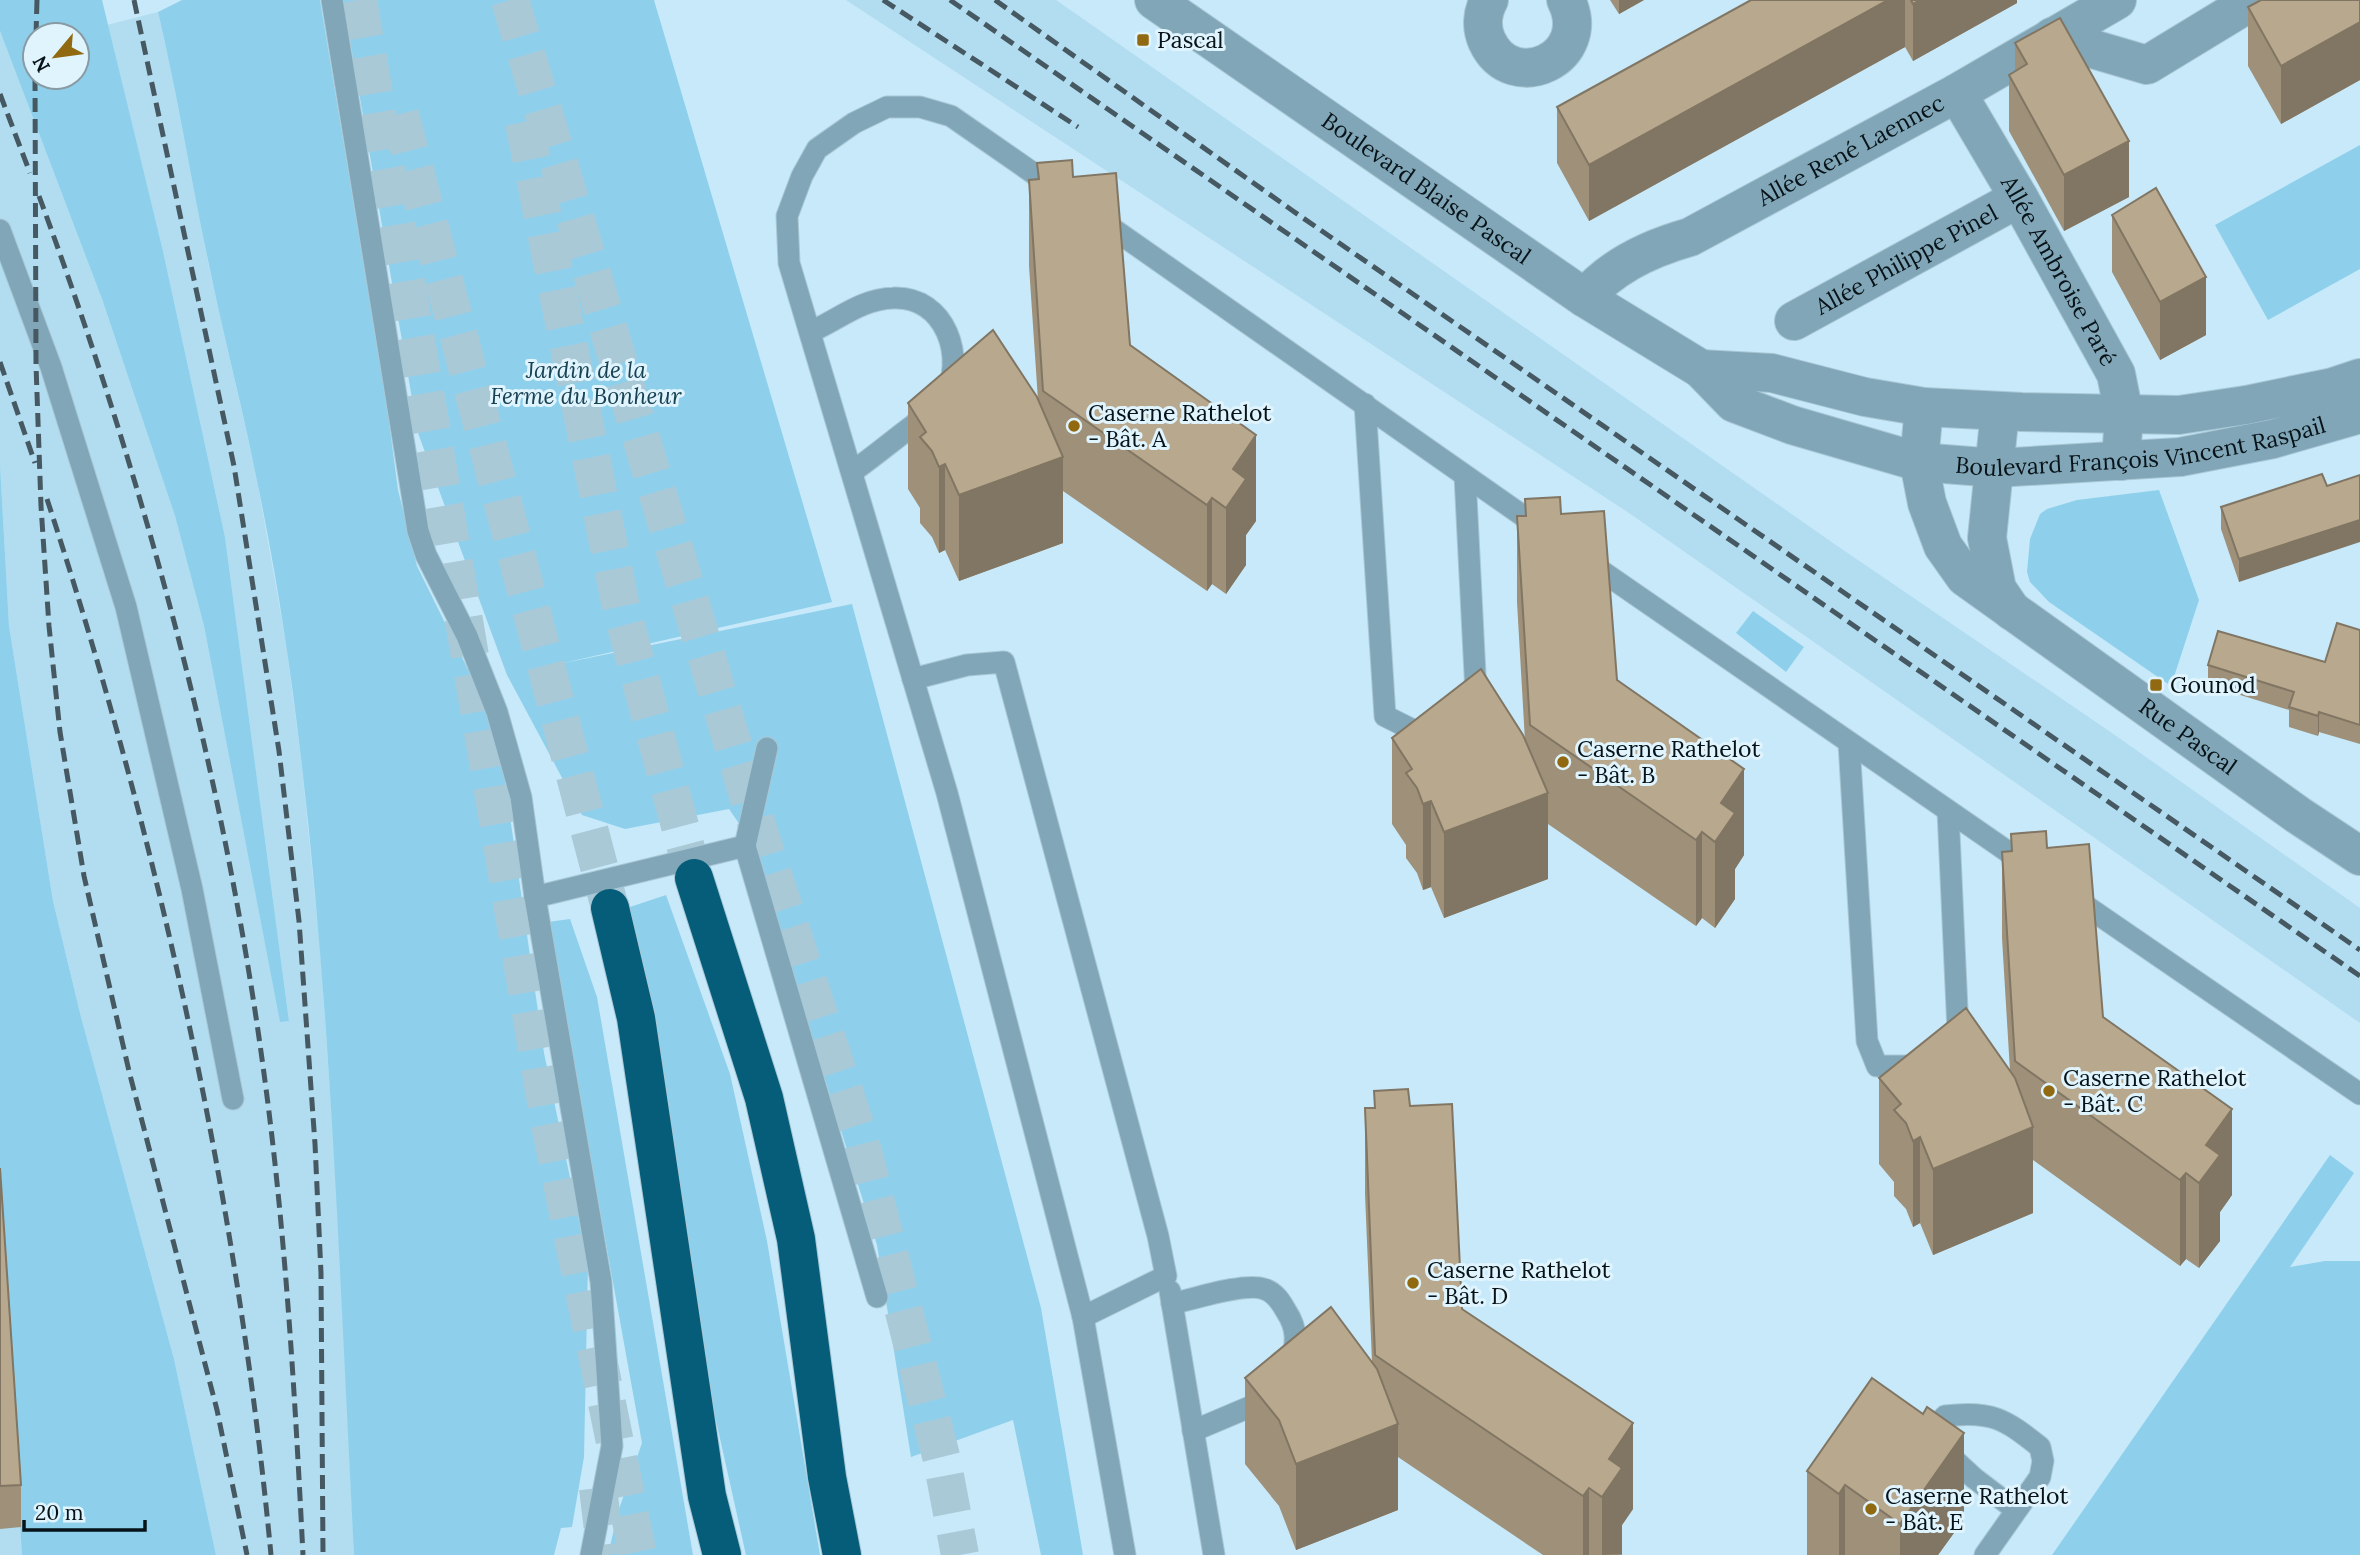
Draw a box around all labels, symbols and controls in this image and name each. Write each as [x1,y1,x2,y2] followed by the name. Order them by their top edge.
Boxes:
[21,21,91,91] north arrow
[1157,25,1224,54] place label: Pascal
[1135,32,1151,48] marker: Pascal
[27,52,55,76] text: N
[1751,88,1949,212] street label: Allée René Laennec
[1316,105,1537,270] street label: Boulevard Blaise Pascal
[1995,169,2124,371] street label: Allée Ambroise Paré
[1809,198,2002,321] street label: Allée Philippe Pinel
[490,355,682,410] park label: Jardin de la Ferme du Bonheur
[1088,398,1272,453] place label: Caserne Rathelot - Bât. A
[1954,410,2329,482] street label: Boulevard François Vincent Raspail
[1066,418,1082,434] marker: Caserne Rathelot - Bât. A
[2170,670,2256,699] place label: Gounod
[2148,677,2164,693] marker: Gounod
[2134,691,2243,781] street label: Rue Pascal
[1577,734,1761,789] place label: Caserne Rathelot - Bât. B
[1555,754,1571,770] marker: Caserne Rathelot - Bât. B
[2063,1063,2247,1118] place label: Caserne Rathelot - Bât. C
[2041,1083,2057,1099] marker: Caserne Rathelot - Bât. C
[1427,1255,1611,1310] place label: Caserne Rathelot - Bât. D
[1405,1275,1421,1291] marker: Caserne Rathelot - Bât. D
[1885,1481,2069,1536] place label: Caserne Rathelot - Bât. E
[24,1488,145,1532] scale bar
[35,1499,84,1526] text: 20 m
[1863,1501,1879,1517] marker: Caserne Rathelot - Bât. E

